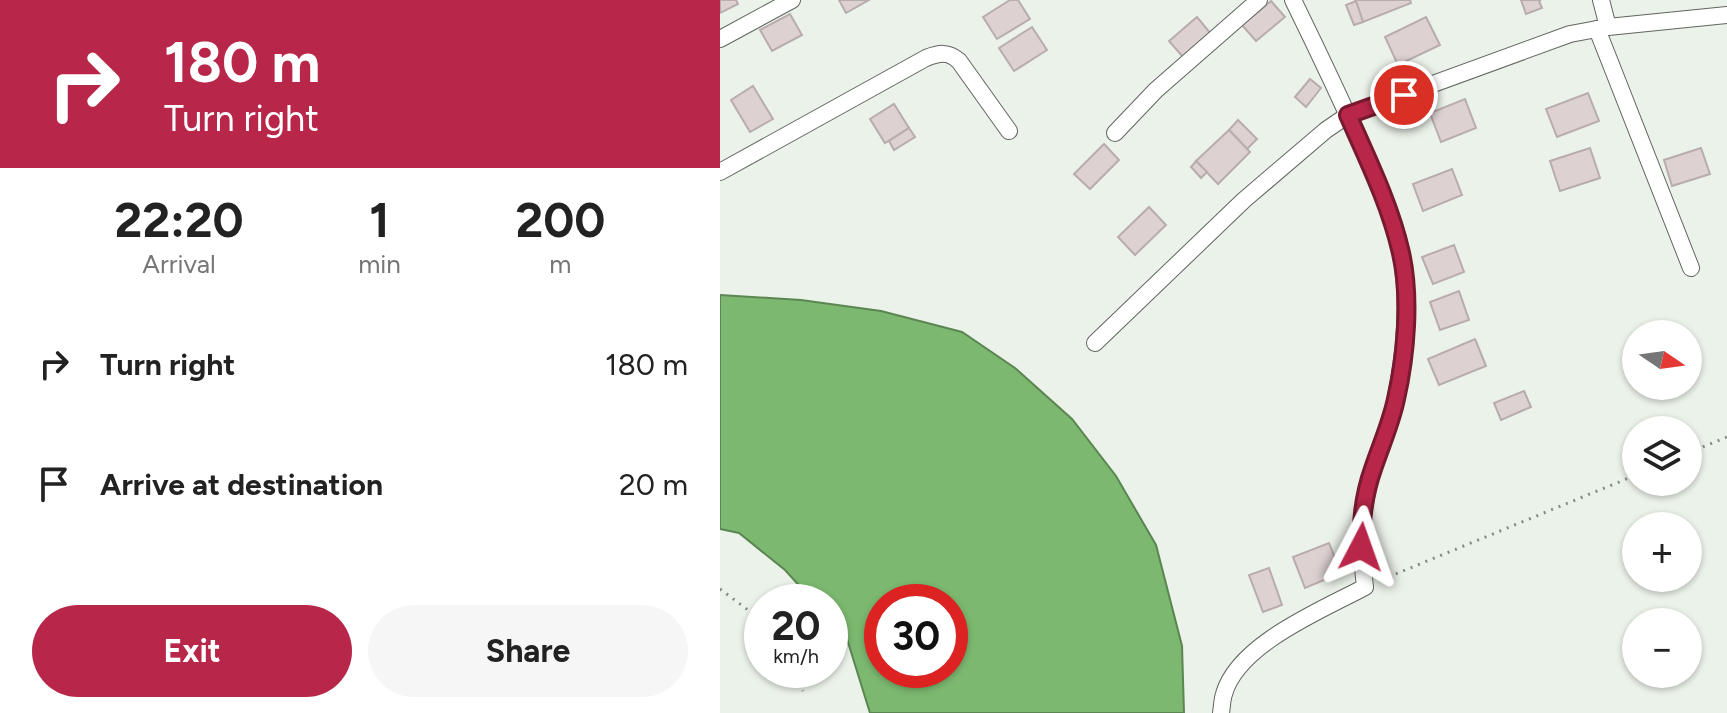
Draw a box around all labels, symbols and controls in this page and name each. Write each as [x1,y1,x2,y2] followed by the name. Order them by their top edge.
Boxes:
[164,29,320,96] text: 180 m
[32,32,136,136] icon: right
[1370,61,1438,129] pin
[1382,73,1426,117] icon: arrive
[164,97,319,140] text: Turn right
[115,191,244,249] text: 22:20
[369,191,390,249] text: 1
[515,191,605,249] text: 200
[142,248,216,280] text: Arrival
[358,248,401,280] text: min
[549,248,571,280] text: m
[1622,320,1702,400] north arrow
[1622,320,1702,688] map controls
[32,342,76,386] icon: right
[100,346,235,383] text: Turn right
[605,346,688,383] text: 180 m
[1622,416,1702,496] button: layers
[32,462,76,506] icon: arrive
[100,466,383,503] text: Arrive at destination
[619,466,688,503] text: 20 m
[1319,505,1403,589] position arrow
[1622,512,1702,592] button: +
[864,584,968,688] speed limit sign: 30
[771,602,821,650] text: 20
[32,605,352,697] button: Exit
[368,605,688,697] button: Share
[1622,608,1702,688] button: −
[773,644,819,668] text: km/h

